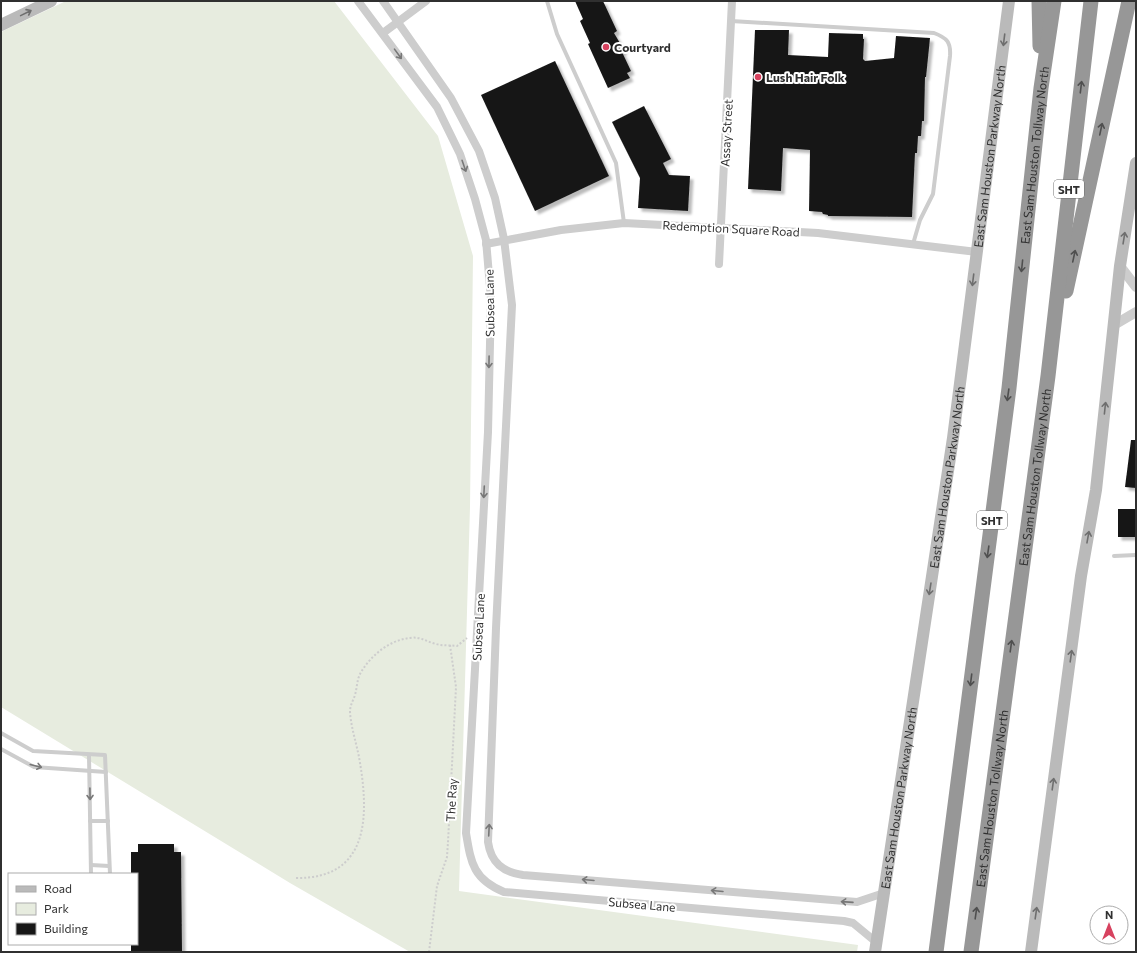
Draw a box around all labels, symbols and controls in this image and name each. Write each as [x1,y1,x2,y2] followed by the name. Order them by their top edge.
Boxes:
[20,9,32,17] one-way arrow
[1000,33,1008,46] one-way arrow
[614,40,671,54] place label: Courtyard
[601,42,611,52] marker: Courtyard
[394,49,403,60] one-way arrow
[970,64,1008,248] street label: East Sam Houston Parkway North
[1017,65,1051,245] street label: East Sam Houston Tollway North
[766,70,845,84] place label: Lush Hair Folk
[753,72,763,82] marker: Lush Hair Folk
[1077,81,1085,94] one-way arrow
[717,99,735,167] street label: Assay Street
[1098,123,1106,136] one-way arrow
[460,160,468,172] one-way arrow
[1054,180,1084,198] road number: SHT
[662,217,800,239] street label: Redemption Square Road
[1120,231,1128,244] one-way arrow
[1070,250,1078,263] one-way arrow
[1018,259,1026,272] one-way arrow
[481,269,497,337] street label: Subsea Lane
[969,273,977,286] one-way arrow
[485,355,493,368] one-way arrow
[926,385,967,569] street label: East Sam Houston Parkway North
[1004,388,1012,401] one-way arrow
[1016,388,1053,567] street label: East Sam Houston Tollway North
[1101,402,1109,415] one-way arrow
[481,485,488,498] one-way arrow
[977,511,1007,529] road number: SHT
[1084,531,1092,544] one-way arrow
[984,545,992,558] one-way arrow
[926,582,934,595] one-way arrow
[469,593,487,661] street label: Subsea Lane
[1007,640,1015,653] one-way arrow
[1067,650,1074,663] one-way arrow
[967,674,975,687] one-way arrow
[878,706,919,890] street label: East Sam Houston Parkway North
[973,709,1010,888] street label: East Sam Houston Tollway North
[29,763,42,770] one-way arrow
[443,778,459,822] street label: The Ray
[1049,778,1057,791] one-way arrow
[86,787,93,800] one-way arrow
[485,824,492,837] one-way arrow
[8,873,138,945] legend
[582,877,595,884] one-way arrow
[44,881,72,895] text: Road
[711,887,724,895] one-way arrow
[608,894,676,914] street label: Subsea Lane
[841,898,854,905] one-way arrow
[44,901,70,915] text: Park
[1089,905,1129,945] north arrow
[972,907,980,920] one-way arrow
[1032,907,1040,920] one-way arrow
[1105,908,1113,921] text: N
[44,921,88,935] text: Building

